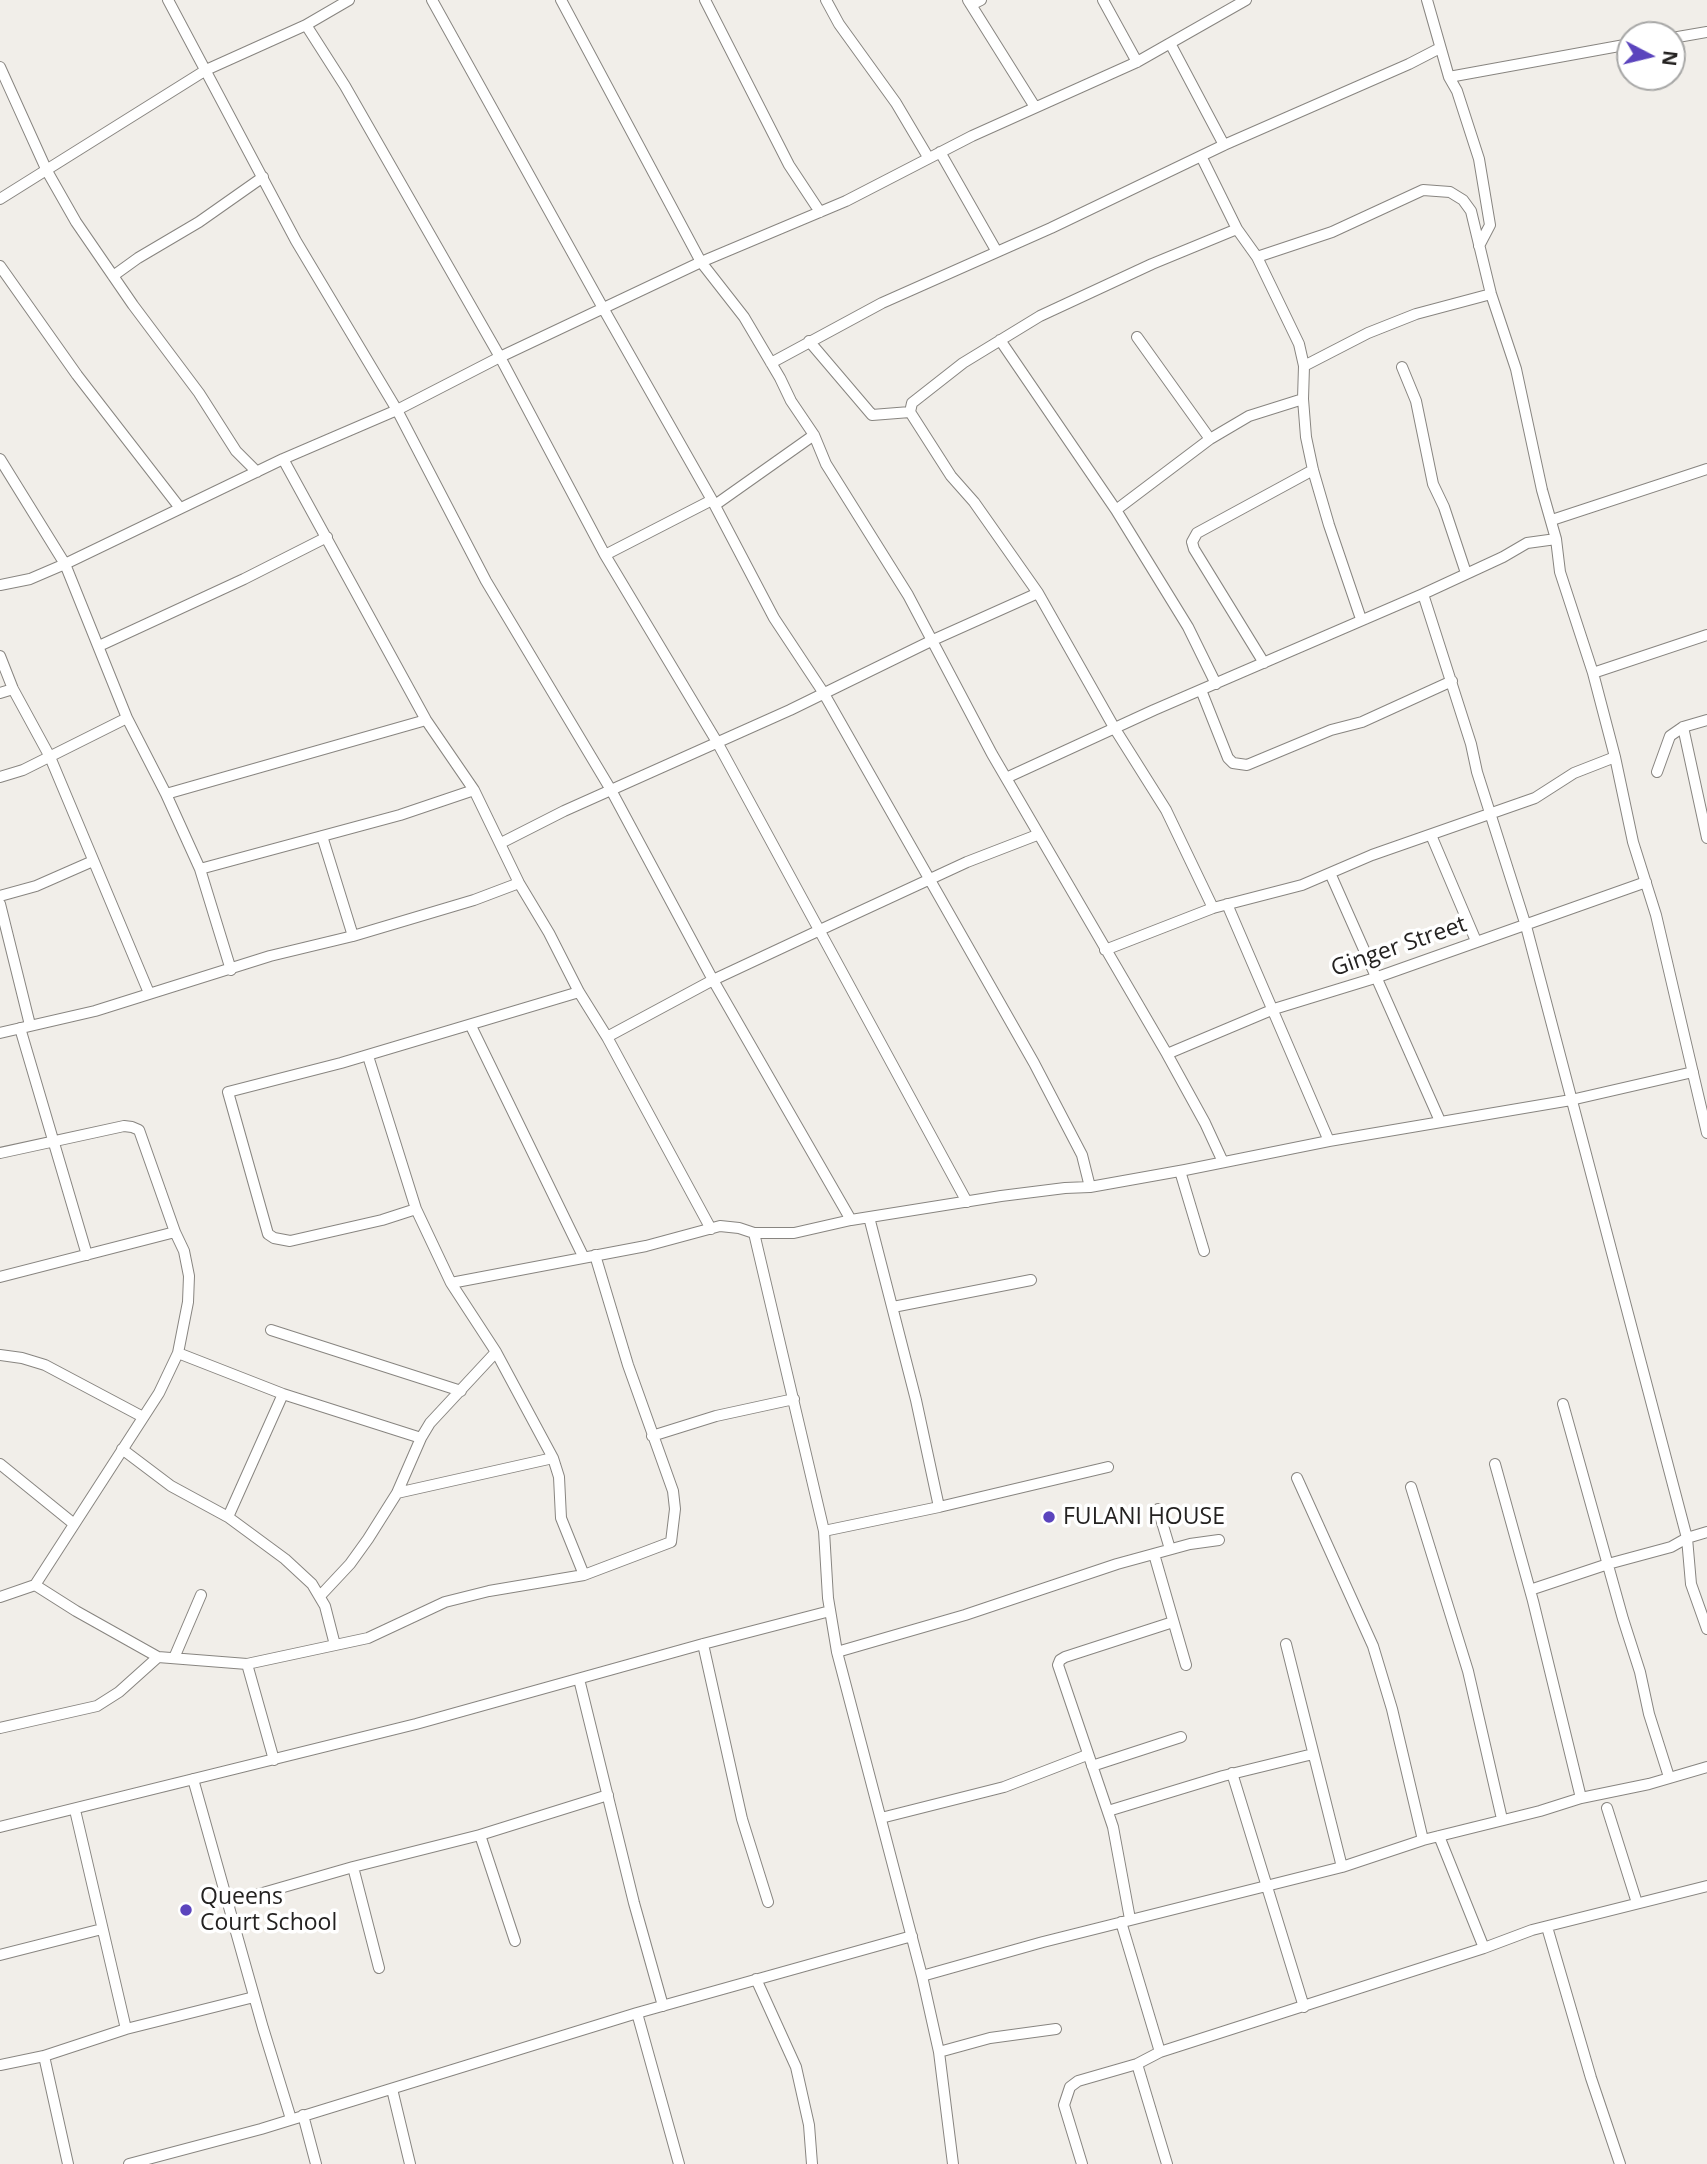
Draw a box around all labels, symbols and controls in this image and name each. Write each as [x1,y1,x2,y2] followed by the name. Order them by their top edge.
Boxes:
[1616,21,1686,91] north arrow
[1656,49,1684,68] text: N
[1328,911,1470,983] street label: Ginger Street
[1063,1503,1225,1531] place label: FULANI HOUSE
[1041,1509,1057,1525] marker: FULANI HOUSE
[200,1883,337,1937] place label: Queens Court School
[178,1902,194,1918] marker: Queens Court School

